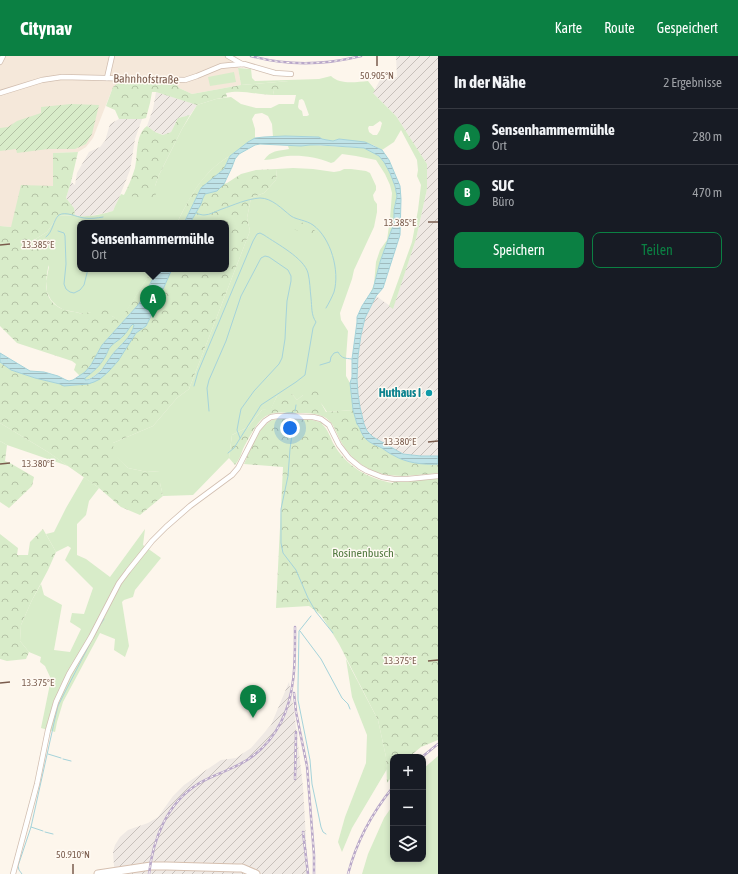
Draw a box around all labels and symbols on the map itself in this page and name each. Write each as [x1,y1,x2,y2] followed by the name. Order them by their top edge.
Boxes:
[360,70,394,81] text: 50.905°N
[113,71,179,87] street label: Bahnhofstraße
[384,217,417,228] text: 13.385°E
[22,239,55,250] text: 13.385°E
[140,285,166,318] pin: A
[379,386,421,400] place label: Huthaus I
[424,388,434,398] marker: Huthaus I
[280,418,300,438] your location
[384,436,417,447] text: 13.380°E
[22,458,55,469] text: 13.380°E
[332,546,394,560] park label: Rosinenbusch
[384,655,417,666] text: 13.375°E
[22,677,55,688] text: 13.375°E
[240,685,266,718] pin: B
[56,849,90,860] text: 50.910°N

